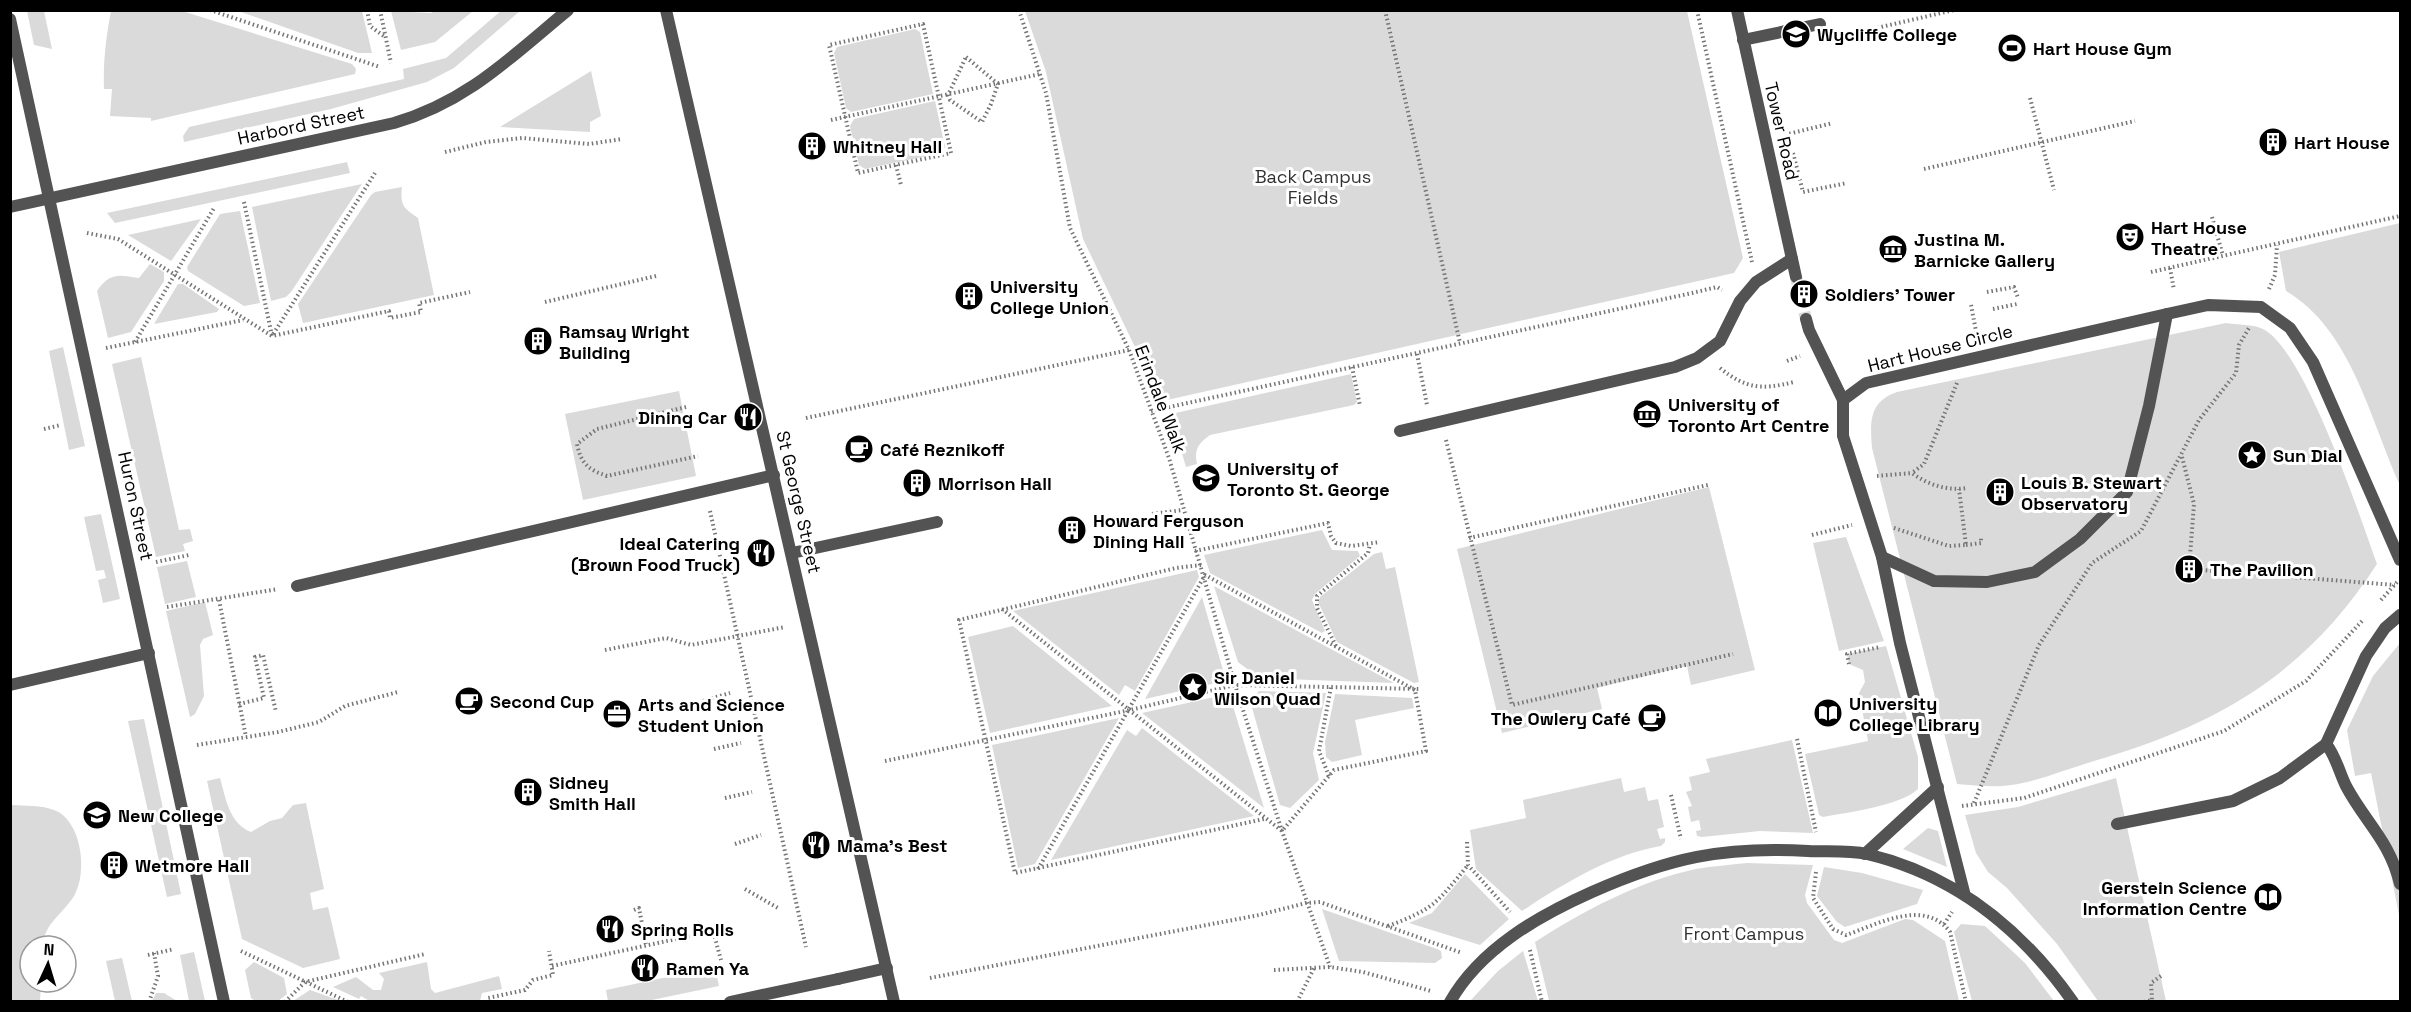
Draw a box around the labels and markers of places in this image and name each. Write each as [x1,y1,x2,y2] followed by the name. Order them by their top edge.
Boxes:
[1780,18,1812,50] school or university icon: Wycliffe College
[1817,23,1957,46] place label: Wycliffe College
[1996,32,2028,64] sports icon: Hart House Gym
[2033,37,2172,60] place label: Hart House Gym
[2257,126,2289,158] building icon: Hart House
[796,130,828,162] building icon: Whitney Hall
[2294,131,2390,154] place label: Hart House
[833,135,942,158] place label: Whitney Hall
[2151,216,2247,260] place label: Hart House Theatre
[2114,221,2146,253] theatre icon: Hart House Theatre
[1914,228,2055,272] place label: Justina M. Barnicke Gallery
[1877,233,1909,265] museum icon: Justina M. Barnicke Gallery
[990,275,1109,319] place label: University College Union
[1788,278,1820,310] building icon: Soldiers' Tower
[953,280,985,312] building icon: University College Union
[1825,283,1955,306] place label: Soldiers' Tower
[559,320,690,364] place label: Ramsay Wright Building
[522,325,554,357] building icon: Ramsay Wright Building
[1668,393,1829,437] place label: University of Toronto Art Centre
[1631,398,1663,430] museum icon: University of Toronto Art Centre
[732,401,764,433] restaurant icon: Dining Car
[638,406,727,429] place label: Dining Car
[843,433,875,465] cafe icon: Café Reznikoff
[880,438,1005,461] place label: Café Reznikoff
[2236,439,2268,471] place icon: Sun Dial
[2273,444,2343,467] place label: Sun Dial
[1227,457,1390,501] place label: University of Toronto St. George
[1190,462,1222,494] school or university icon: University of Toronto St. George
[901,467,933,499] building icon: Morrison Hall
[2021,471,2162,515] place label: Louis B. Stewart Observatory
[938,472,1052,495] place label: Morrison Hall
[1984,476,2016,508] building icon: Louis B. Stewart Observatory
[1093,509,1244,553] place label: Howard Ferguson Dining Hall
[1056,514,1088,546] building icon: Howard Ferguson Dining Hall
[571,532,740,576] place label: Ideal Catering (Brown Food Truck)
[745,537,777,569] restaurant icon: Ideal Catering (Brown Food Truck)
[2173,553,2205,585] building icon: The Pavilion
[2210,558,2314,581] place label: The Pavilion
[1214,666,1321,710] place label: Sir Daniel Wilson Quad
[1177,671,1209,703] place icon: Sir Daniel Wilson Quad
[453,685,485,717] cafe icon: Second Cup
[490,690,594,713] place label: Second Cup
[1849,692,1980,736] place label: University College Library
[638,693,785,737] place label: Arts and Science Student Union
[1812,697,1844,729] library icon: University College Library
[601,698,633,730] office icon: Arts and Science Student Union
[1636,702,1668,734] cafe icon: The Owlery Café
[1491,707,1631,730] place label: The Owlery Café
[549,771,636,815] place label: Sidney Smith Hall
[512,776,544,808] building icon: Sidney Smith Hall
[81,799,113,831] school or university icon: New College
[118,804,224,827] place label: New College
[800,829,832,861] restaurant icon: Mama's Best
[837,834,948,857] place label: Mama's Best
[98,849,130,881] building icon: Wetmore Hall
[135,854,249,877] place label: Wetmore Hall
[2083,876,2247,920] place label: Gerstein Science Information Centre
[2252,881,2284,913] library icon: Gerstein Science Information Centre
[594,913,626,945] restaurant icon: Spring Rolls
[631,918,734,941] place label: Spring Rolls
[629,952,661,984] restaurant icon: Ramen Ya
[666,957,750,980] place label: Ramen Ya

